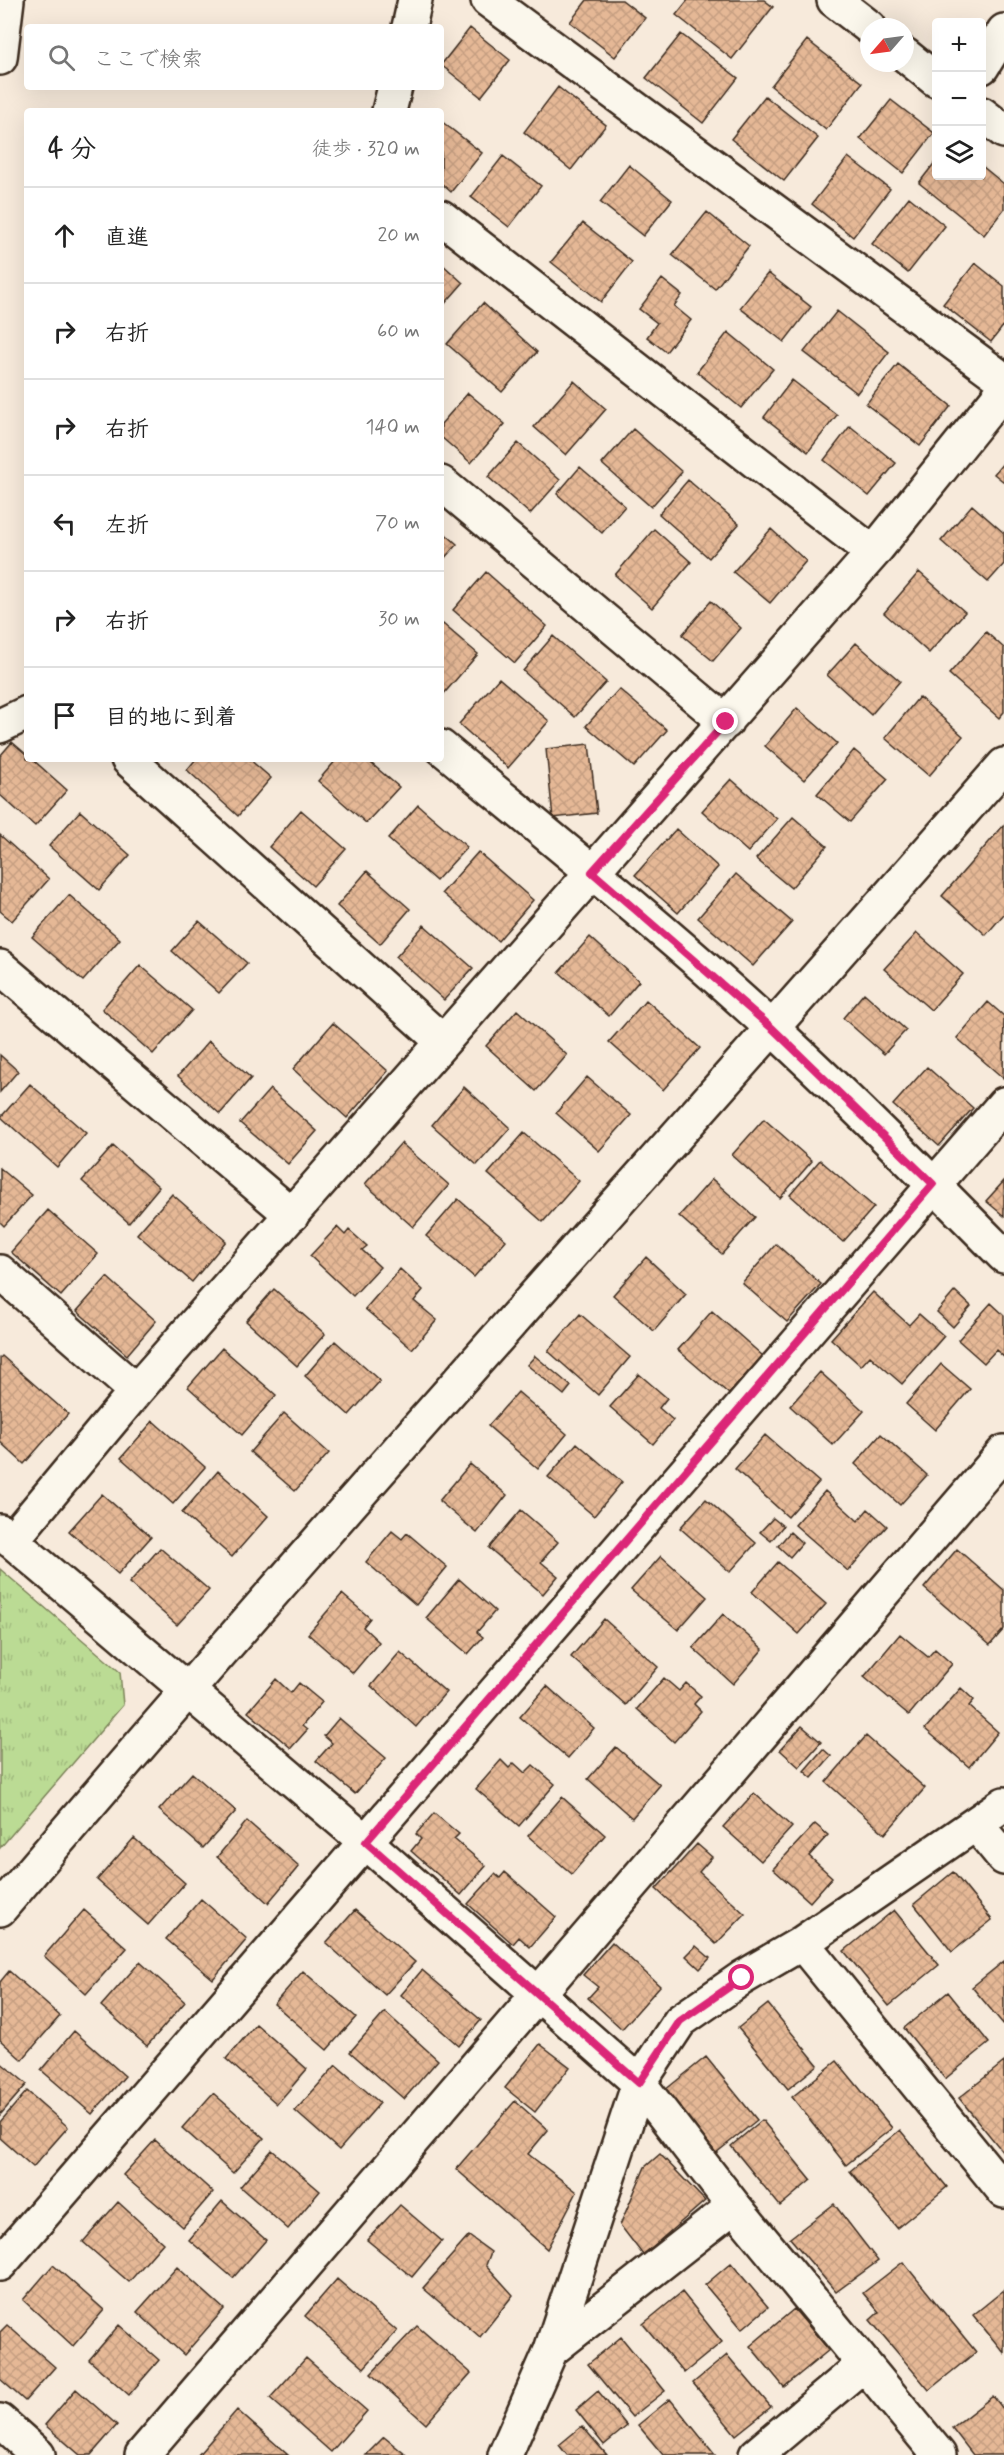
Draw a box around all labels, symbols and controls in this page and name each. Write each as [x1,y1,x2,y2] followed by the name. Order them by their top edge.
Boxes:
[860,18,914,72] north arrow
[932,18,986,180] map controls
[932,18,986,72] button: +
[24,24,444,90] search box
[45,41,78,74] icon: search
[93,46,203,74] text: ここで検索
[932,72,986,126] button: −
[932,126,986,180] button: layers
[48,133,96,167] text: 4 分
[312,136,420,163] text: 徒歩 · 320 m
[48,219,81,252] icon: ahead
[377,222,420,249] text: 20 m
[105,224,149,252] text: 直進
[48,315,81,348] icon: right
[377,318,420,345] text: 60 m
[105,320,149,348] text: 右折
[48,411,81,444] icon: right
[366,414,420,441] text: 140 m
[105,416,149,444] text: 右折
[48,507,81,540] icon: left
[375,510,420,537] text: 70 m
[105,512,149,540] text: 左折
[48,603,81,636] icon: right
[378,606,420,633] text: 30 m
[105,608,149,636] text: 右折
[48,699,81,732] icon: arrive
[105,704,237,732] text: 目的地に到着
[712,708,738,734] route end
[728,1964,754,1990] route start

